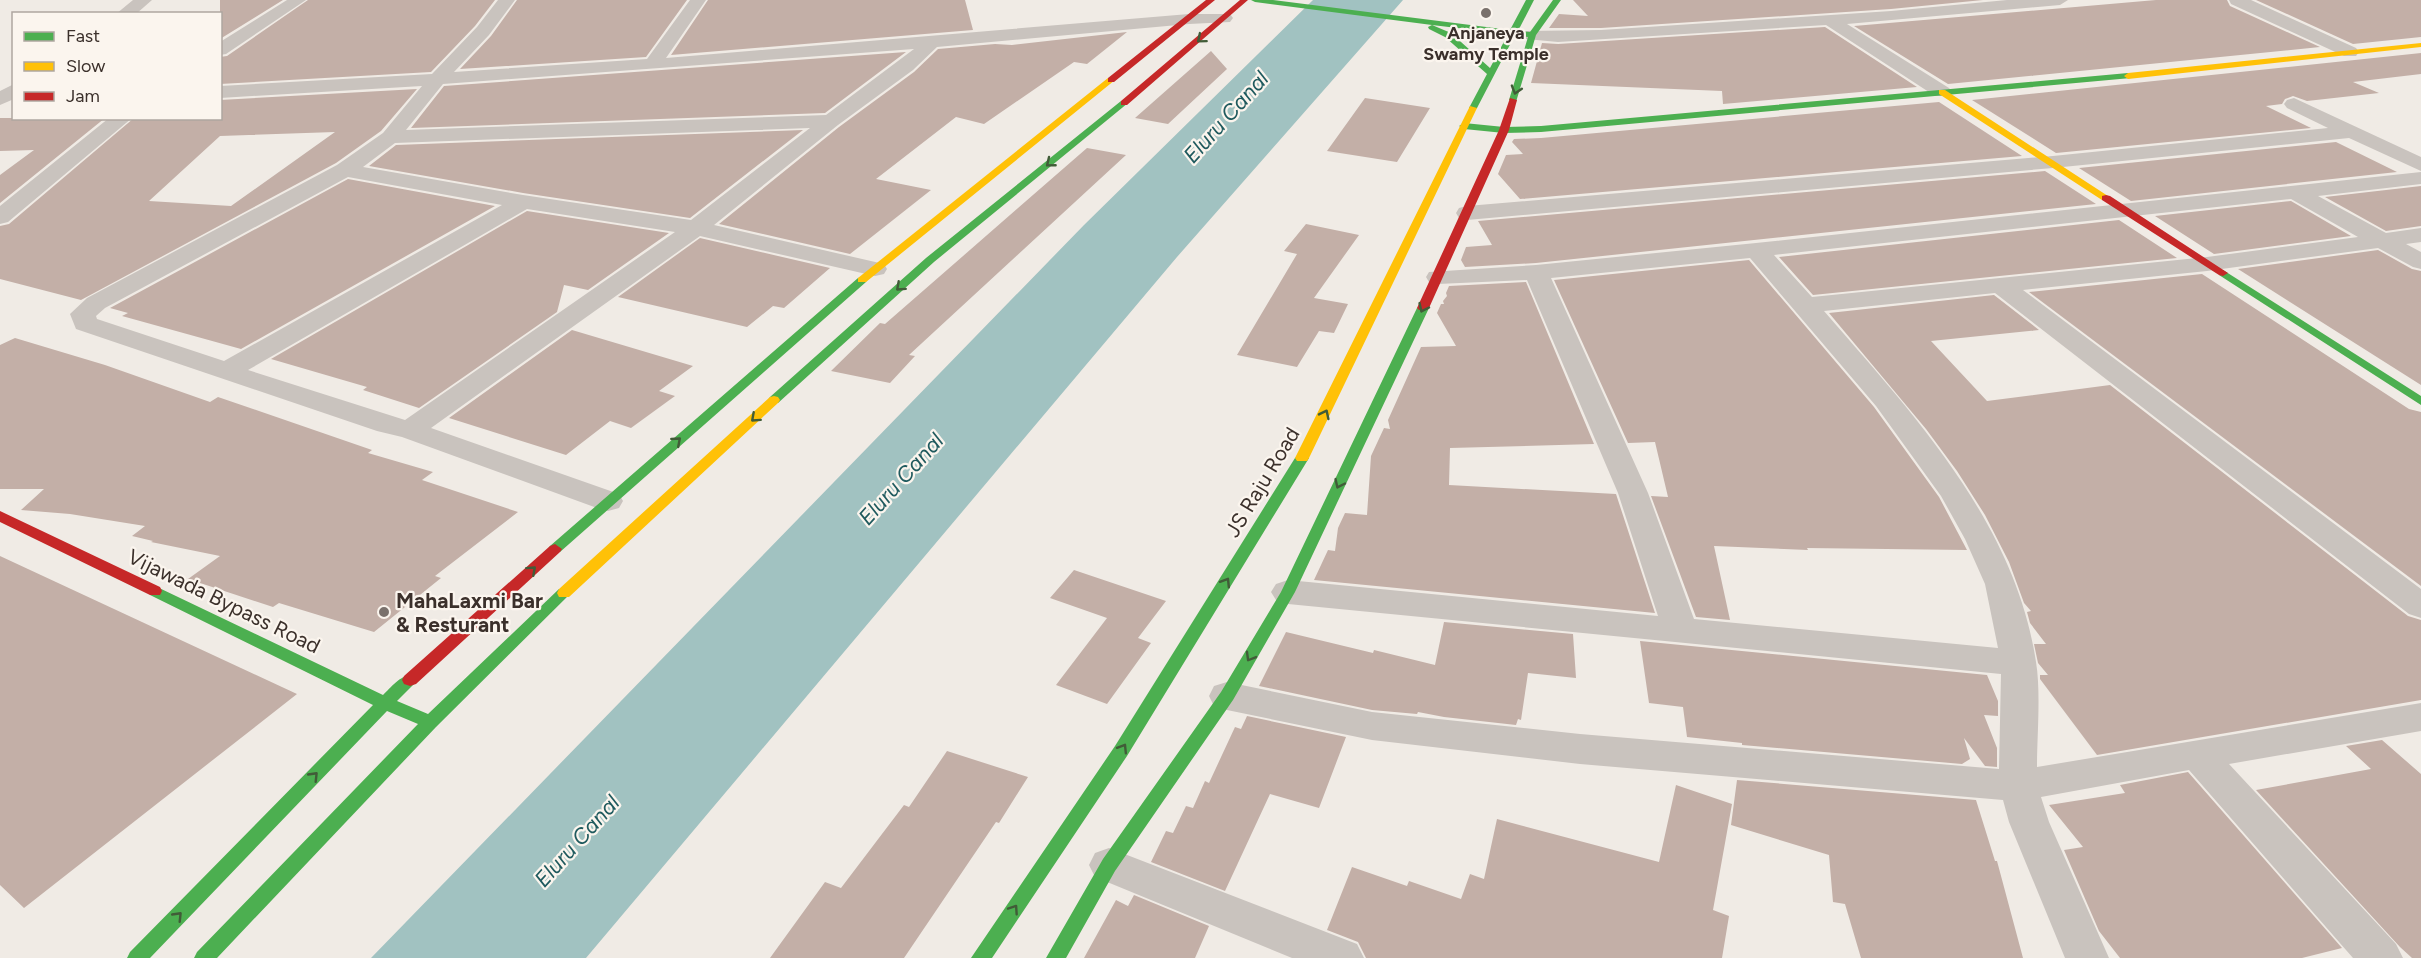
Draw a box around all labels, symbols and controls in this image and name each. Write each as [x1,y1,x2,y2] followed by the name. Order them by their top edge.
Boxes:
[1479,6,1493,20] marker: Anjaneya Swamy Temple
[12,12,222,120] legend
[1423,22,1549,65] place label: Anjaneya Swamy Temple
[66,25,100,47] text: Fast
[1197,32,1208,43] one-way arrow
[66,55,105,77] text: Slow
[1178,65,1274,168] water label: Eluru Canal
[1511,84,1523,95] one-way arrow
[66,85,100,107] text: Jam
[1046,156,1057,167] one-way arrow
[896,280,907,291] one-way arrow
[1419,301,1431,312] one-way arrow
[1318,410,1329,421] one-way arrow
[751,411,762,422] one-way arrow
[1219,423,1305,541] street label: JS Raju Road
[853,427,949,530] water label: Eluru Canal
[670,437,681,448] one-way arrow
[1335,477,1347,488] one-way arrow
[124,544,324,658] street label: Vijawada Bypass Road
[525,566,535,577] one-way arrow
[1218,578,1230,588] one-way arrow
[396,588,543,637] place label: MahaLaxmi Bar & Resturant
[377,605,391,619] marker: MahaLaxmi Bar & Resturant
[1246,651,1257,661] one-way arrow
[1115,744,1127,754] one-way arrow
[307,773,318,783] one-way arrow
[529,789,625,892] water label: Eluru Canal
[1007,905,1018,916] one-way arrow
[170,913,181,924] one-way arrow

